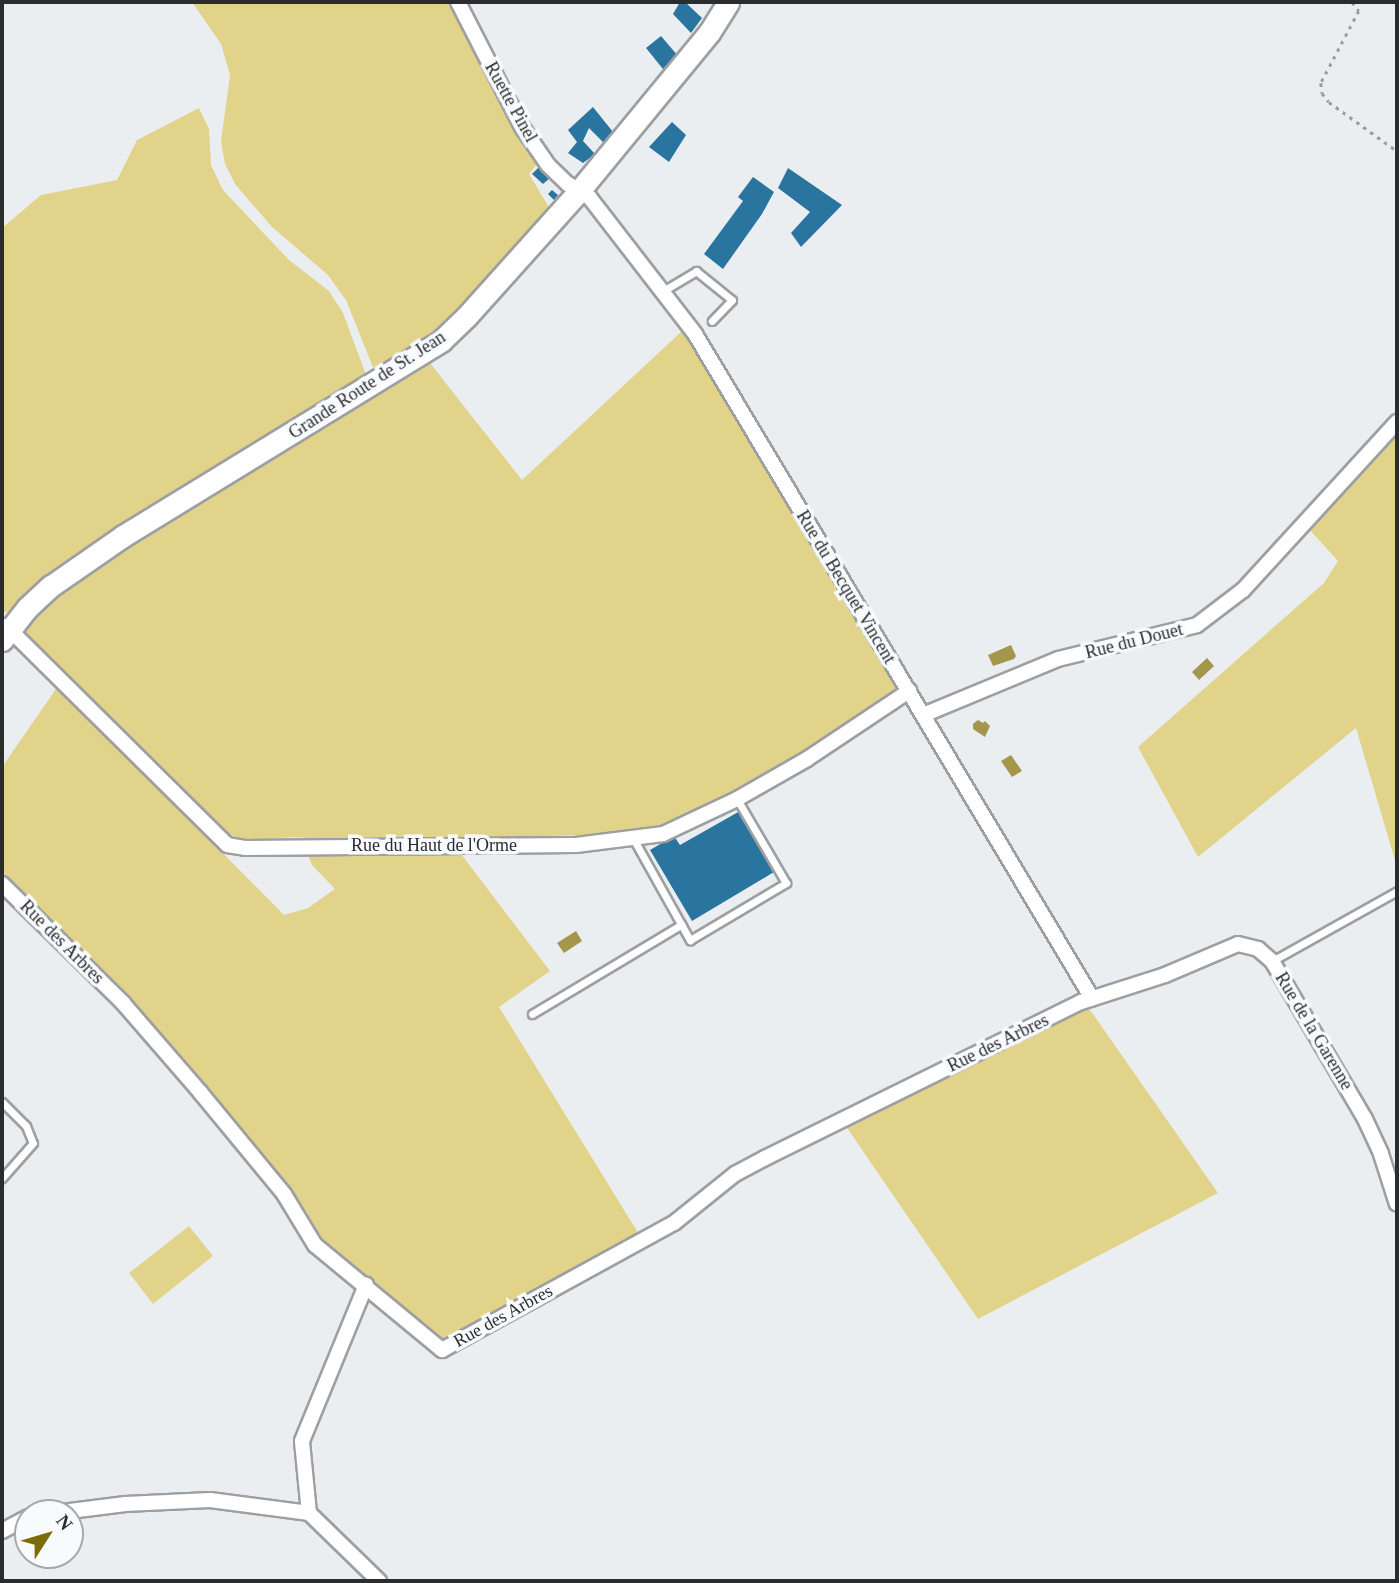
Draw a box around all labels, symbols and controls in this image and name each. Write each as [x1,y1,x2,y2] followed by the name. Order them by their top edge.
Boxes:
[480,58,542,146] street label: Ruette Pinel
[285,326,449,444] street label: Grande Route de St. Jean
[792,506,900,668] street label: Rue du Becquet Vincent
[1083,618,1185,664] street label: Rue du Douet
[351,834,517,856] street label: Rue du Haut de l'Orme
[15,895,109,989] street label: Rue des Arbres
[1270,968,1358,1094] street label: Rue de la Garenne
[943,1009,1053,1077] street label: Rue des Arbres
[449,1280,557,1352] street label: Rue des Arbres
[14,1499,84,1569] north arrow
[52,1510,77,1534] text: N

